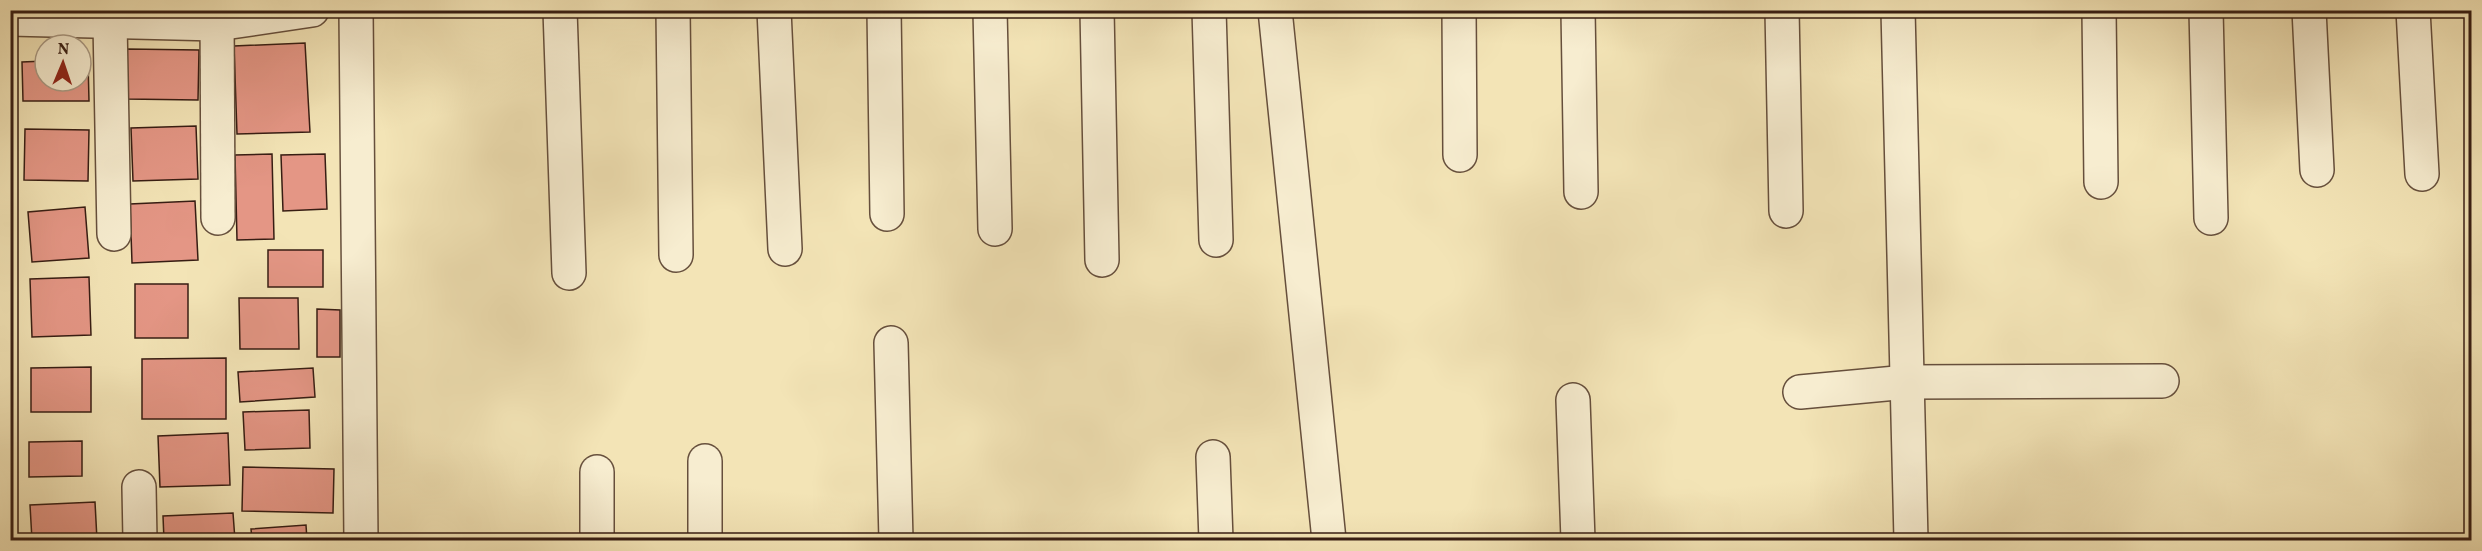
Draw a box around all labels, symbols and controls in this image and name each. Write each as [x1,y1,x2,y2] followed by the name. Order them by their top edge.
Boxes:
[33,33,93,93] north arrow
[57,39,70,61] text: N

